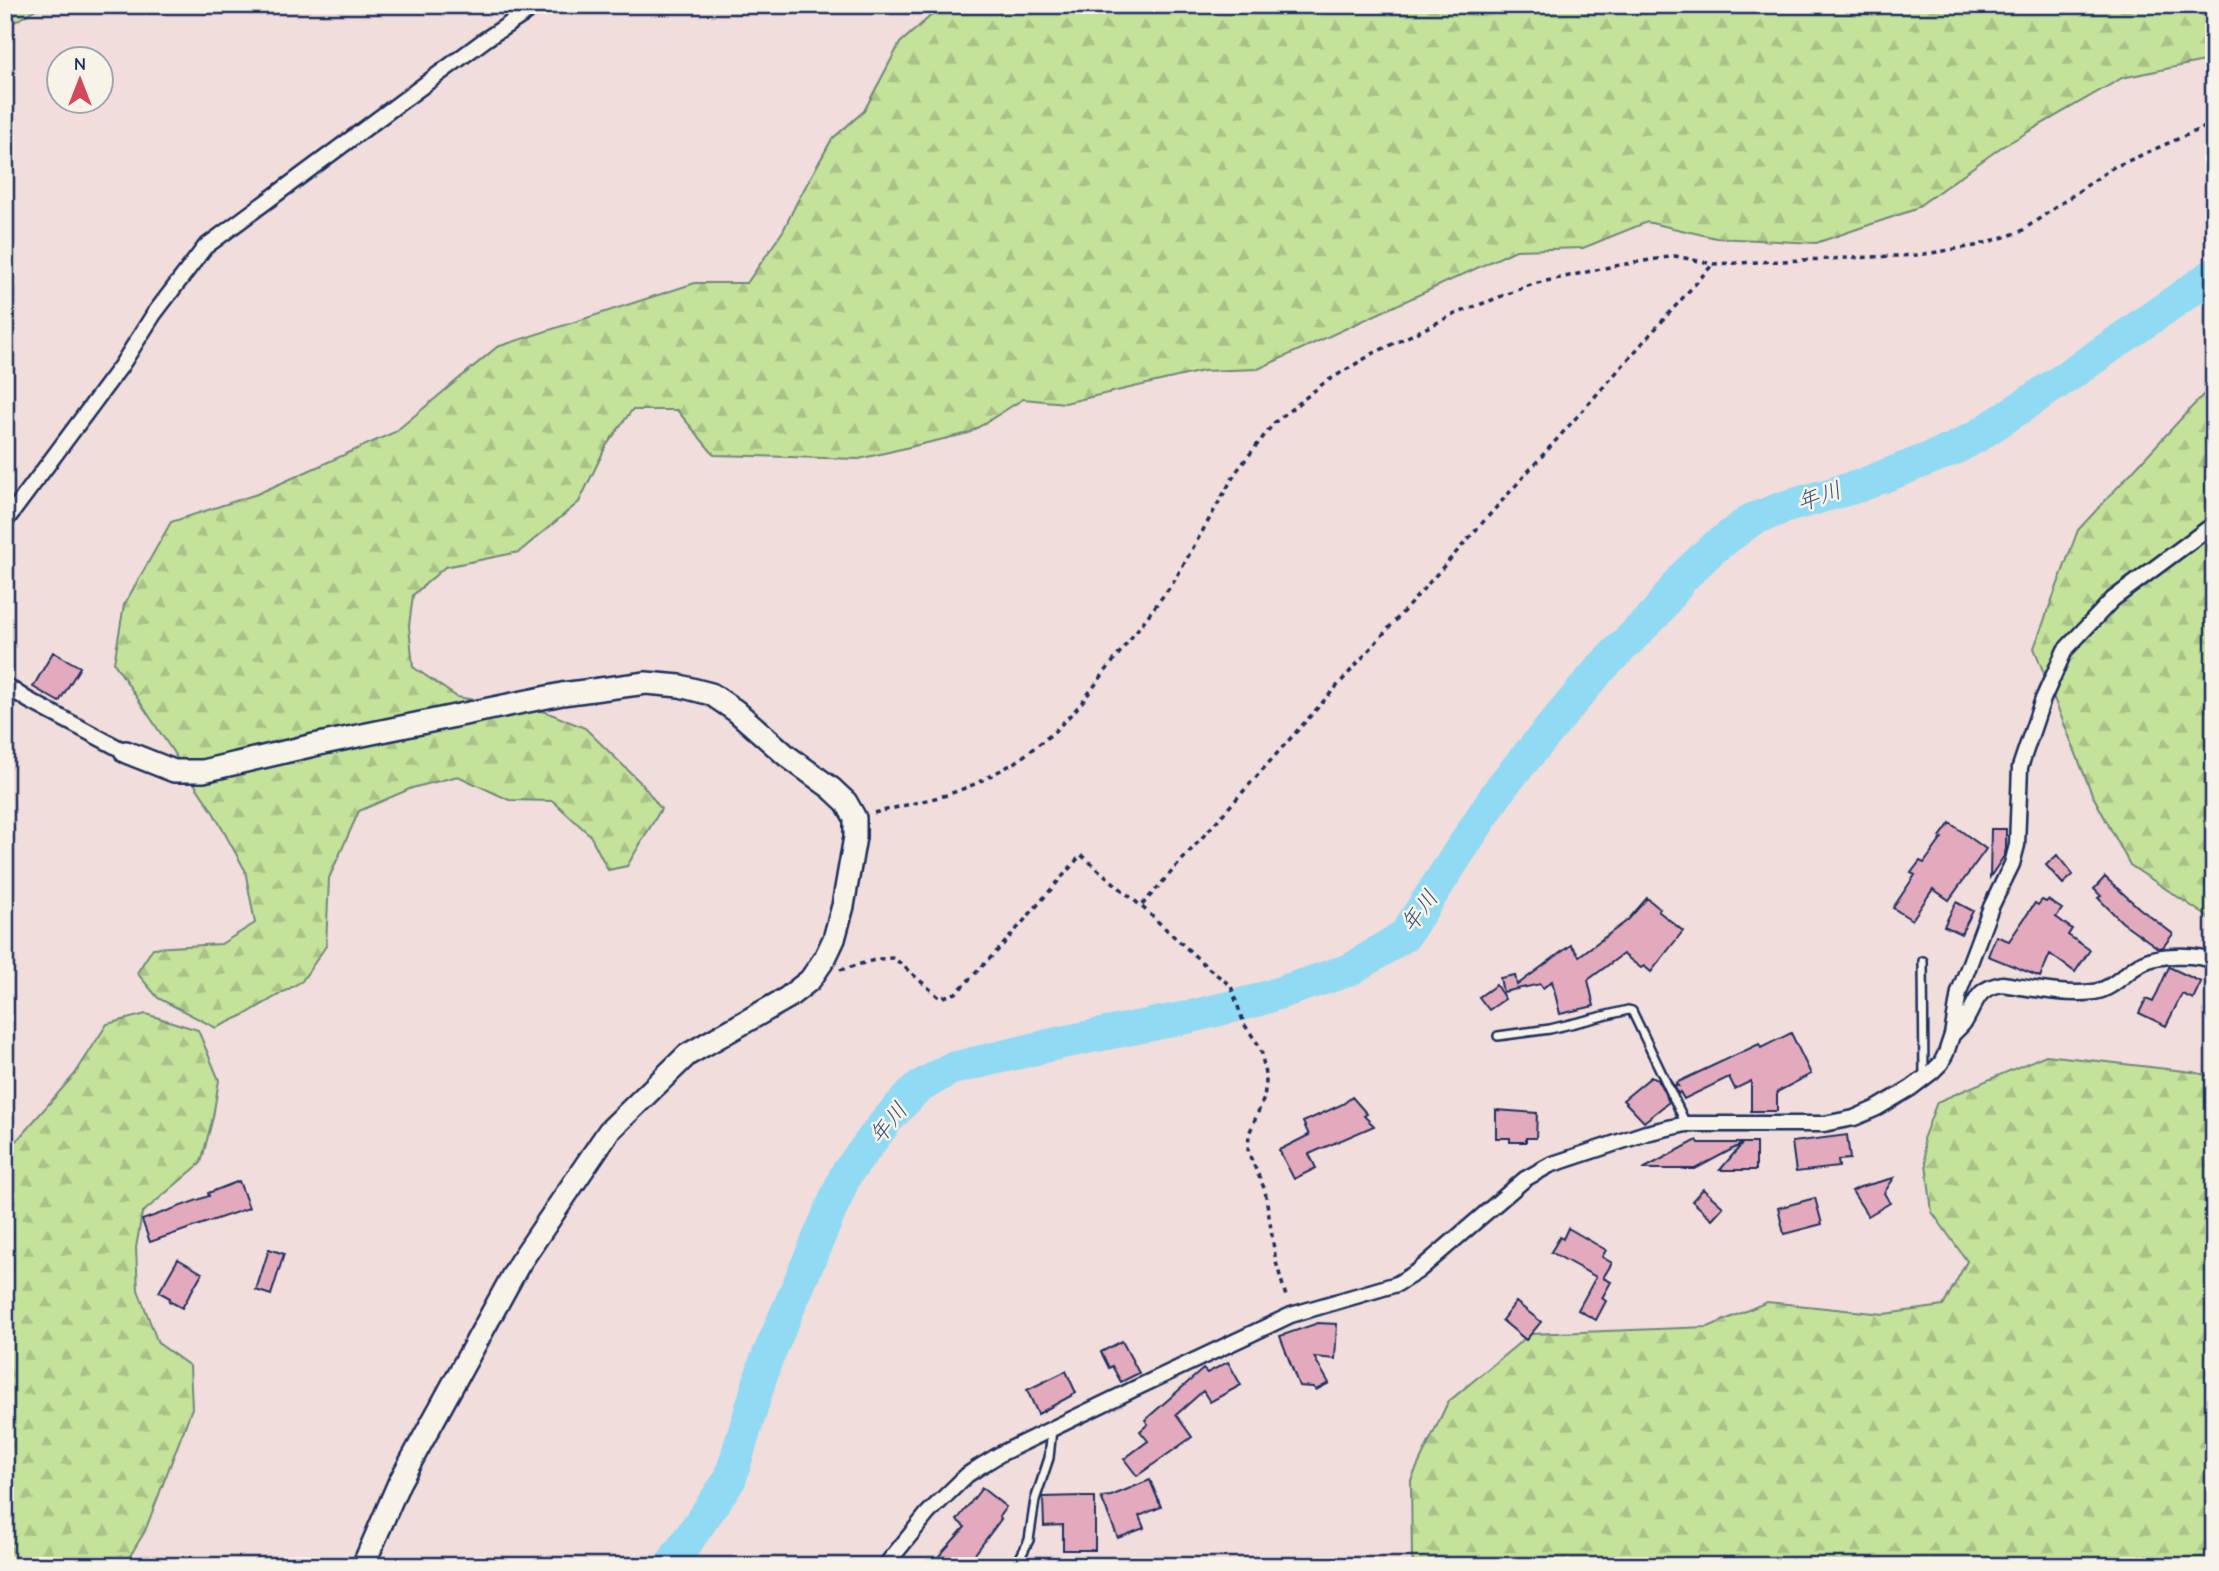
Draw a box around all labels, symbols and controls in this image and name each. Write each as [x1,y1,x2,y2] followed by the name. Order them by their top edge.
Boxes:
[46,46,116,116] north arrow
[74,53,86,75] text: N
[1793,476,1845,517] water label: 年川
[1395,885,1444,938] water label: 年川
[863,1097,913,1150] water label: 年川

